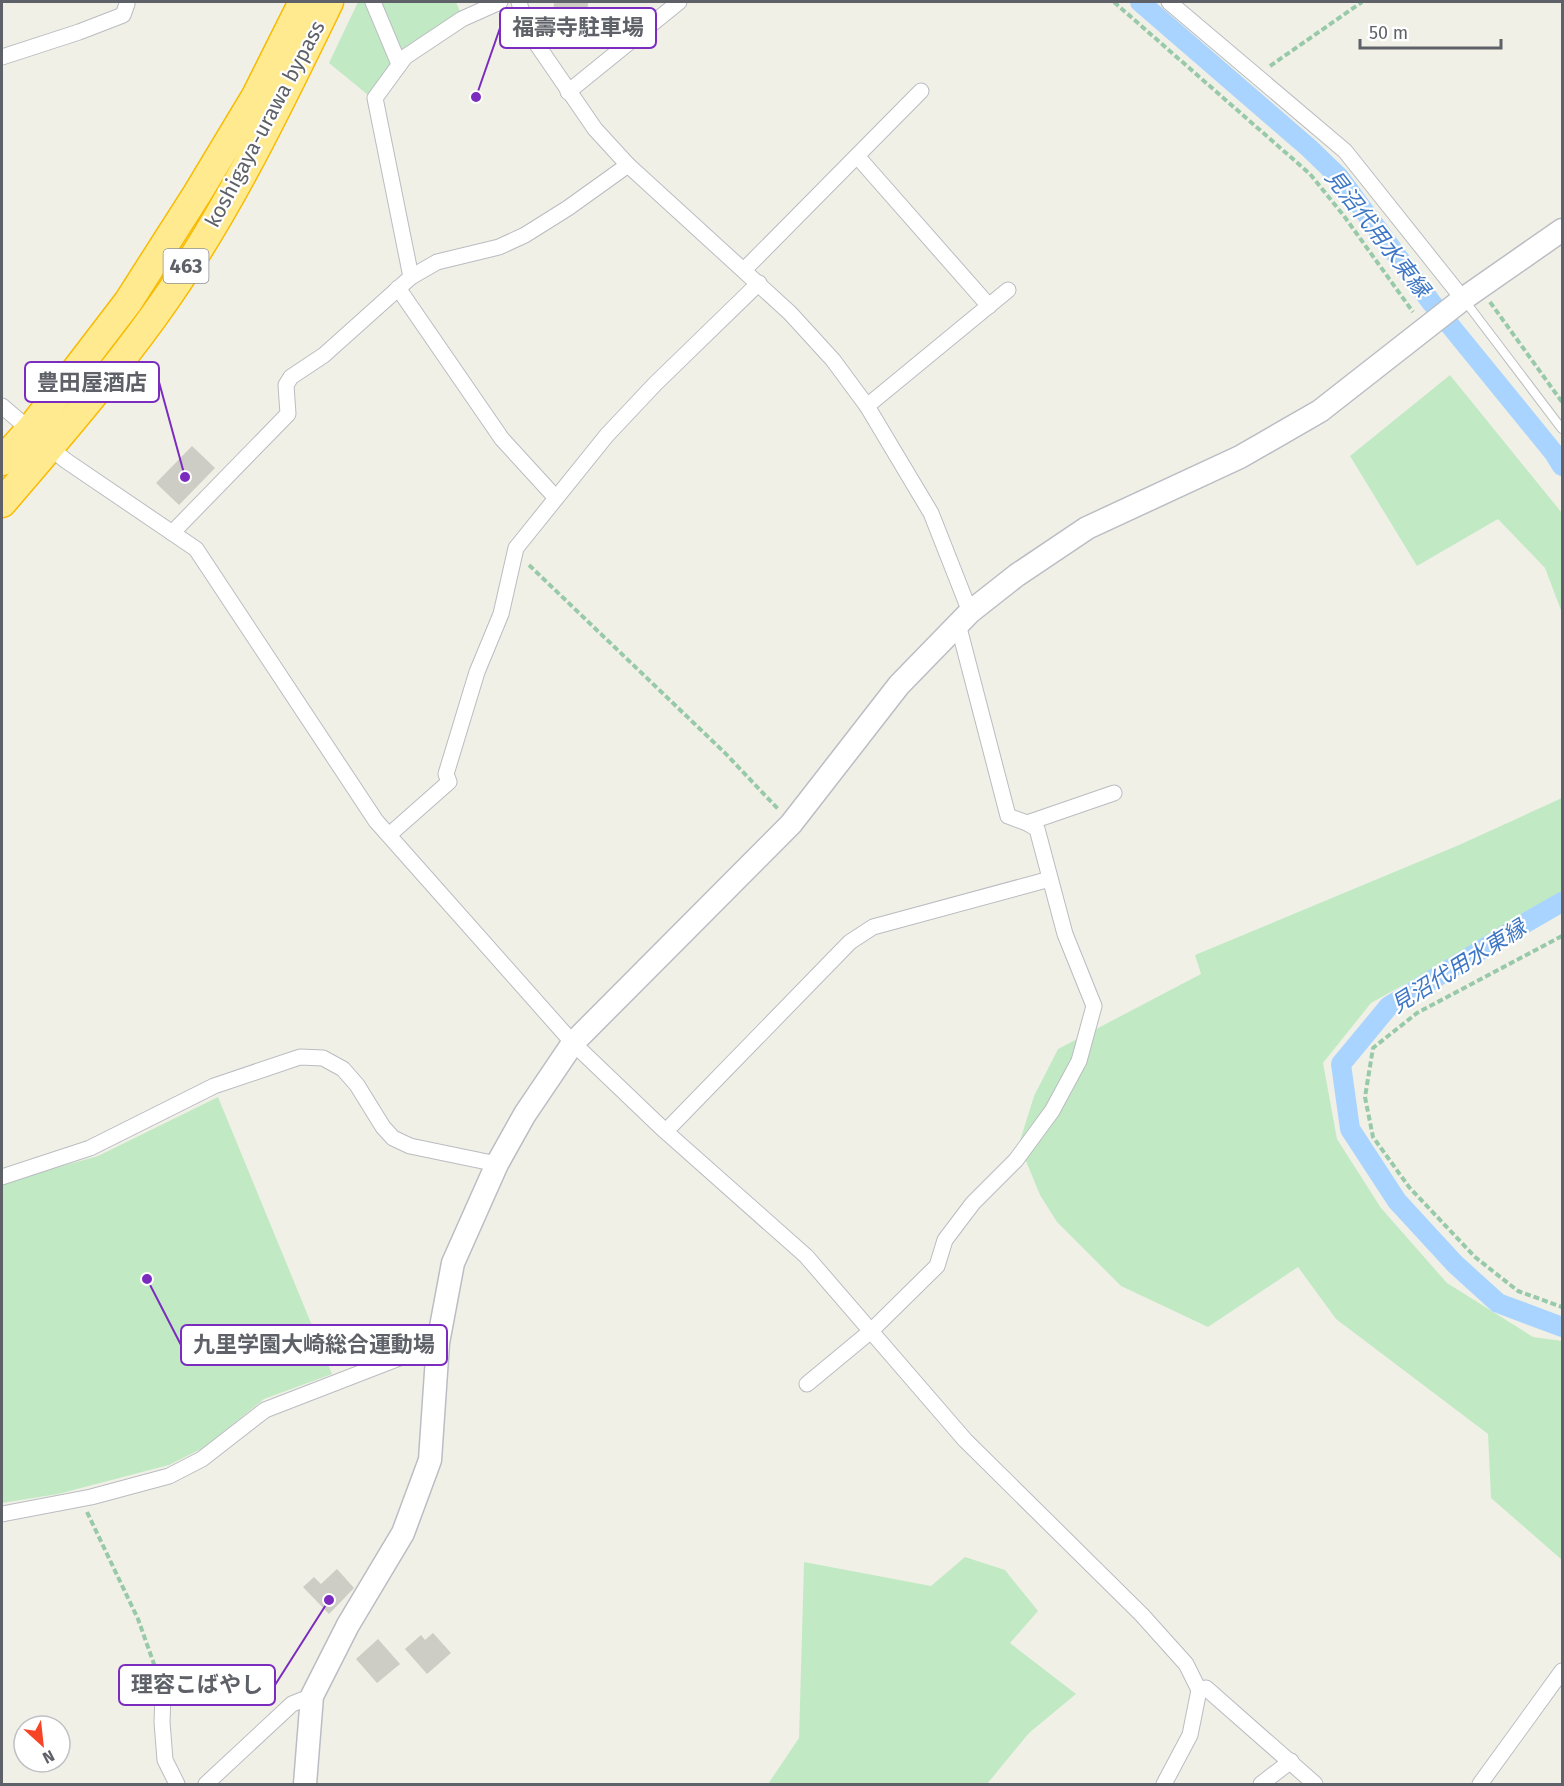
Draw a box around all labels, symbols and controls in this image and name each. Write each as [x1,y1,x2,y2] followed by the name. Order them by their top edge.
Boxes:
[500,8,656,48] callout: 福壽寺駐車場
[1360,12,1501,50] scale bar
[512,14,644,41] text: 福壽寺駐車場
[199,16,331,232] street label: koshigaya-urawa bypass
[1369,22,1408,44] text: 50 m
[1320,164,1437,305] water label: 見沼代用水東縁
[164,249,208,283] road number: 463
[25,362,159,402] callout: 豊田屋酒店
[37,369,147,396] text: 豊田屋酒店
[1386,913,1533,1019] water label: 見沼代用水東縁
[181,1325,447,1365] callout: 九里学園大崎総合運動場
[193,1331,435,1358] text: 九里学園大崎総合運動場
[119,1665,275,1705] callout: 理容こばやし
[131,1671,263,1698] text: 理容こばやし
[12,1714,72,1774] north arrow
[40,1746,58,1768] text: N

